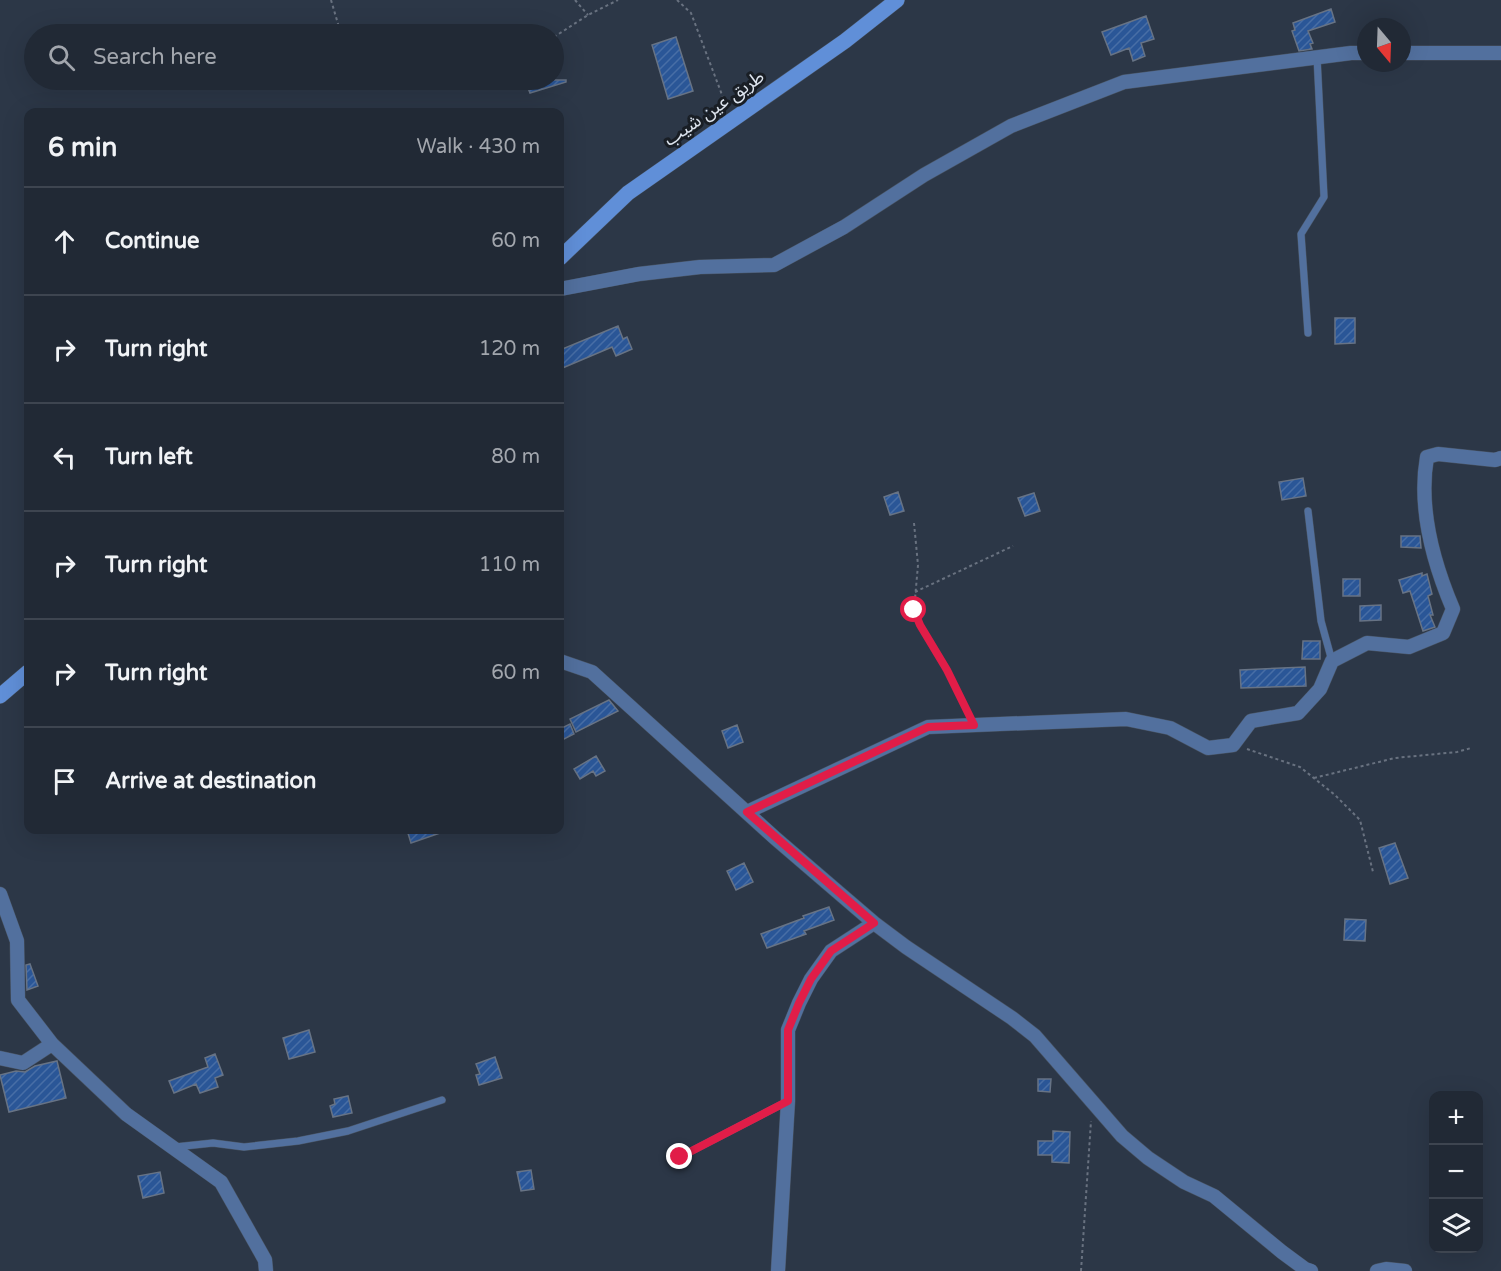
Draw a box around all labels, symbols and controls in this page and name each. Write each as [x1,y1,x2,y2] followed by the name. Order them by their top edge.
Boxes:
[1357,18,1411,72] north arrow
[24,24,564,90] search box
[45,41,78,74] icon: search
[93,44,217,70] text: Search here
[660,65,768,151] street label: طريق عين شيب
[48,132,117,163] text: 6 min
[417,135,540,159] text: Walk · 430 m
[48,225,81,258] icon: ahead
[105,228,200,254] text: Continue
[491,229,540,253] text: 60 m
[48,333,81,366] icon: right
[105,336,207,362] text: Turn right
[479,337,540,361] text: 120 m
[48,441,81,474] icon: left
[105,444,193,470] text: Turn left
[491,445,540,469] text: 80 m
[48,549,81,582] icon: right
[105,552,207,578] text: Turn right
[479,553,540,577] text: 110 m
[900,596,926,622] route start
[48,657,81,690] icon: right
[105,660,207,686] text: Turn right
[491,661,540,685] text: 60 m
[48,765,81,798] icon: arrive
[105,768,316,794] text: Arrive at destination
[1429,1091,1483,1253] map controls
[1429,1091,1483,1145] button: +
[666,1143,692,1169] route end
[1429,1145,1483,1199] button: −
[1429,1199,1483,1253] button: layers

